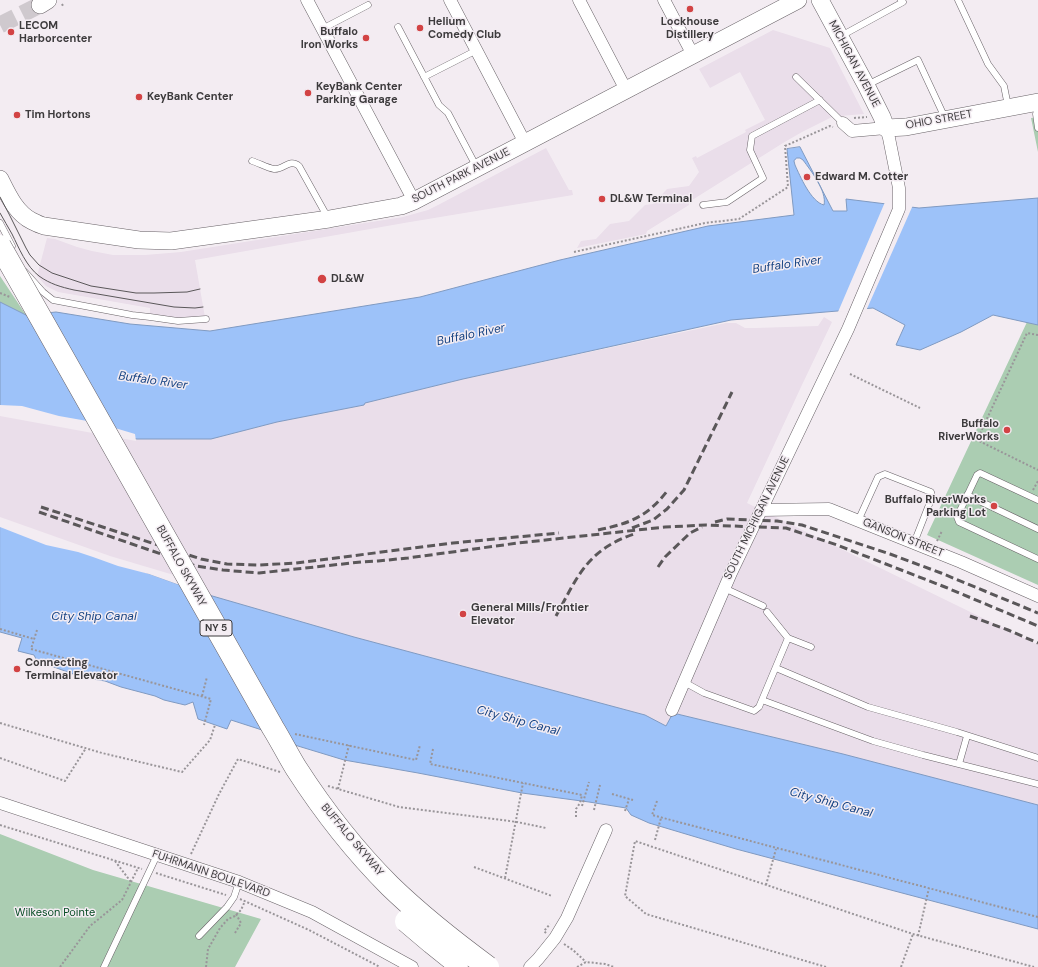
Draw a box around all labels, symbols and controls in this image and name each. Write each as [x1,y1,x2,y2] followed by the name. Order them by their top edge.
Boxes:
[685,4,695,14] marker: Lockhouse Distillery
[428,15,501,41] place label: Helium Comedy Club
[661,15,719,41] place label: Lockhouse Distillery
[825,18,883,110] street label: MICHIGAN AVENUE
[19,19,92,45] place label: LECOM Harborcenter
[415,23,425,33] marker: Helium Comedy Club
[301,25,358,51] place label: Buffalo Iron Works
[6,27,16,37] marker: LECOM Harborcenter
[361,33,371,43] marker: Buffalo Iron Works
[316,80,402,106] place label: KeyBank Center Parking Garage
[303,88,313,98] marker: KeyBank Center Parking Garage
[147,90,233,104] place label: KeyBank Center
[134,92,144,102] marker: KeyBank Center
[25,108,91,122] place label: Tim Hortons
[905,108,973,132] street label: OHIO STREET
[12,110,22,120] marker: Tim Hortons
[410,146,512,206] street label: SOUTH PARK AVENUE
[815,170,908,184] place label: Edward M. Cotter
[802,172,812,182] marker: Edward M. Cotter
[610,192,692,206] place label: DL&W Terminal
[597,194,607,204] marker: DL&W Terminal
[752,253,822,277] water label: Buffalo River
[331,272,364,286] place label: DL&W
[316,273,328,285] marker: DL&W
[435,321,507,349] water label: Buffalo River
[118,369,188,393] water label: Buffalo River
[938,417,999,443] place label: Buffalo RiverWorks
[1002,425,1012,435] marker: Buffalo RiverWorks
[721,454,793,582] street label: SOUTH MICHIGAN AVENUE
[885,493,986,519] place label: Buffalo RiverWorks Parking Lot
[989,501,999,511] marker: Buffalo RiverWorks Parking Lot
[861,516,945,560] street label: GANSON STREET
[153,523,209,609] street label: BUFFALO SKYWAY
[471,601,589,627] place label: General Mills/Frontier Elevator
[458,609,468,619] marker: General Mills/Frontier Elevator
[51,610,137,624] water label: City Ship Canal
[200,620,232,636] road number: NY 5
[25,656,118,682] place label: Connecting Terminal Elevator
[12,664,22,674] marker: Connecting Terminal Elevator
[475,703,561,739] water label: City Ship Canal
[788,785,874,821] water label: City Ship Canal
[318,801,386,879] street label: BUFFALO SKYWAY
[150,848,272,900] street label: FUHRMANN BOULEVARD
[15,906,95,920] park label: Wilkeson Pointe

